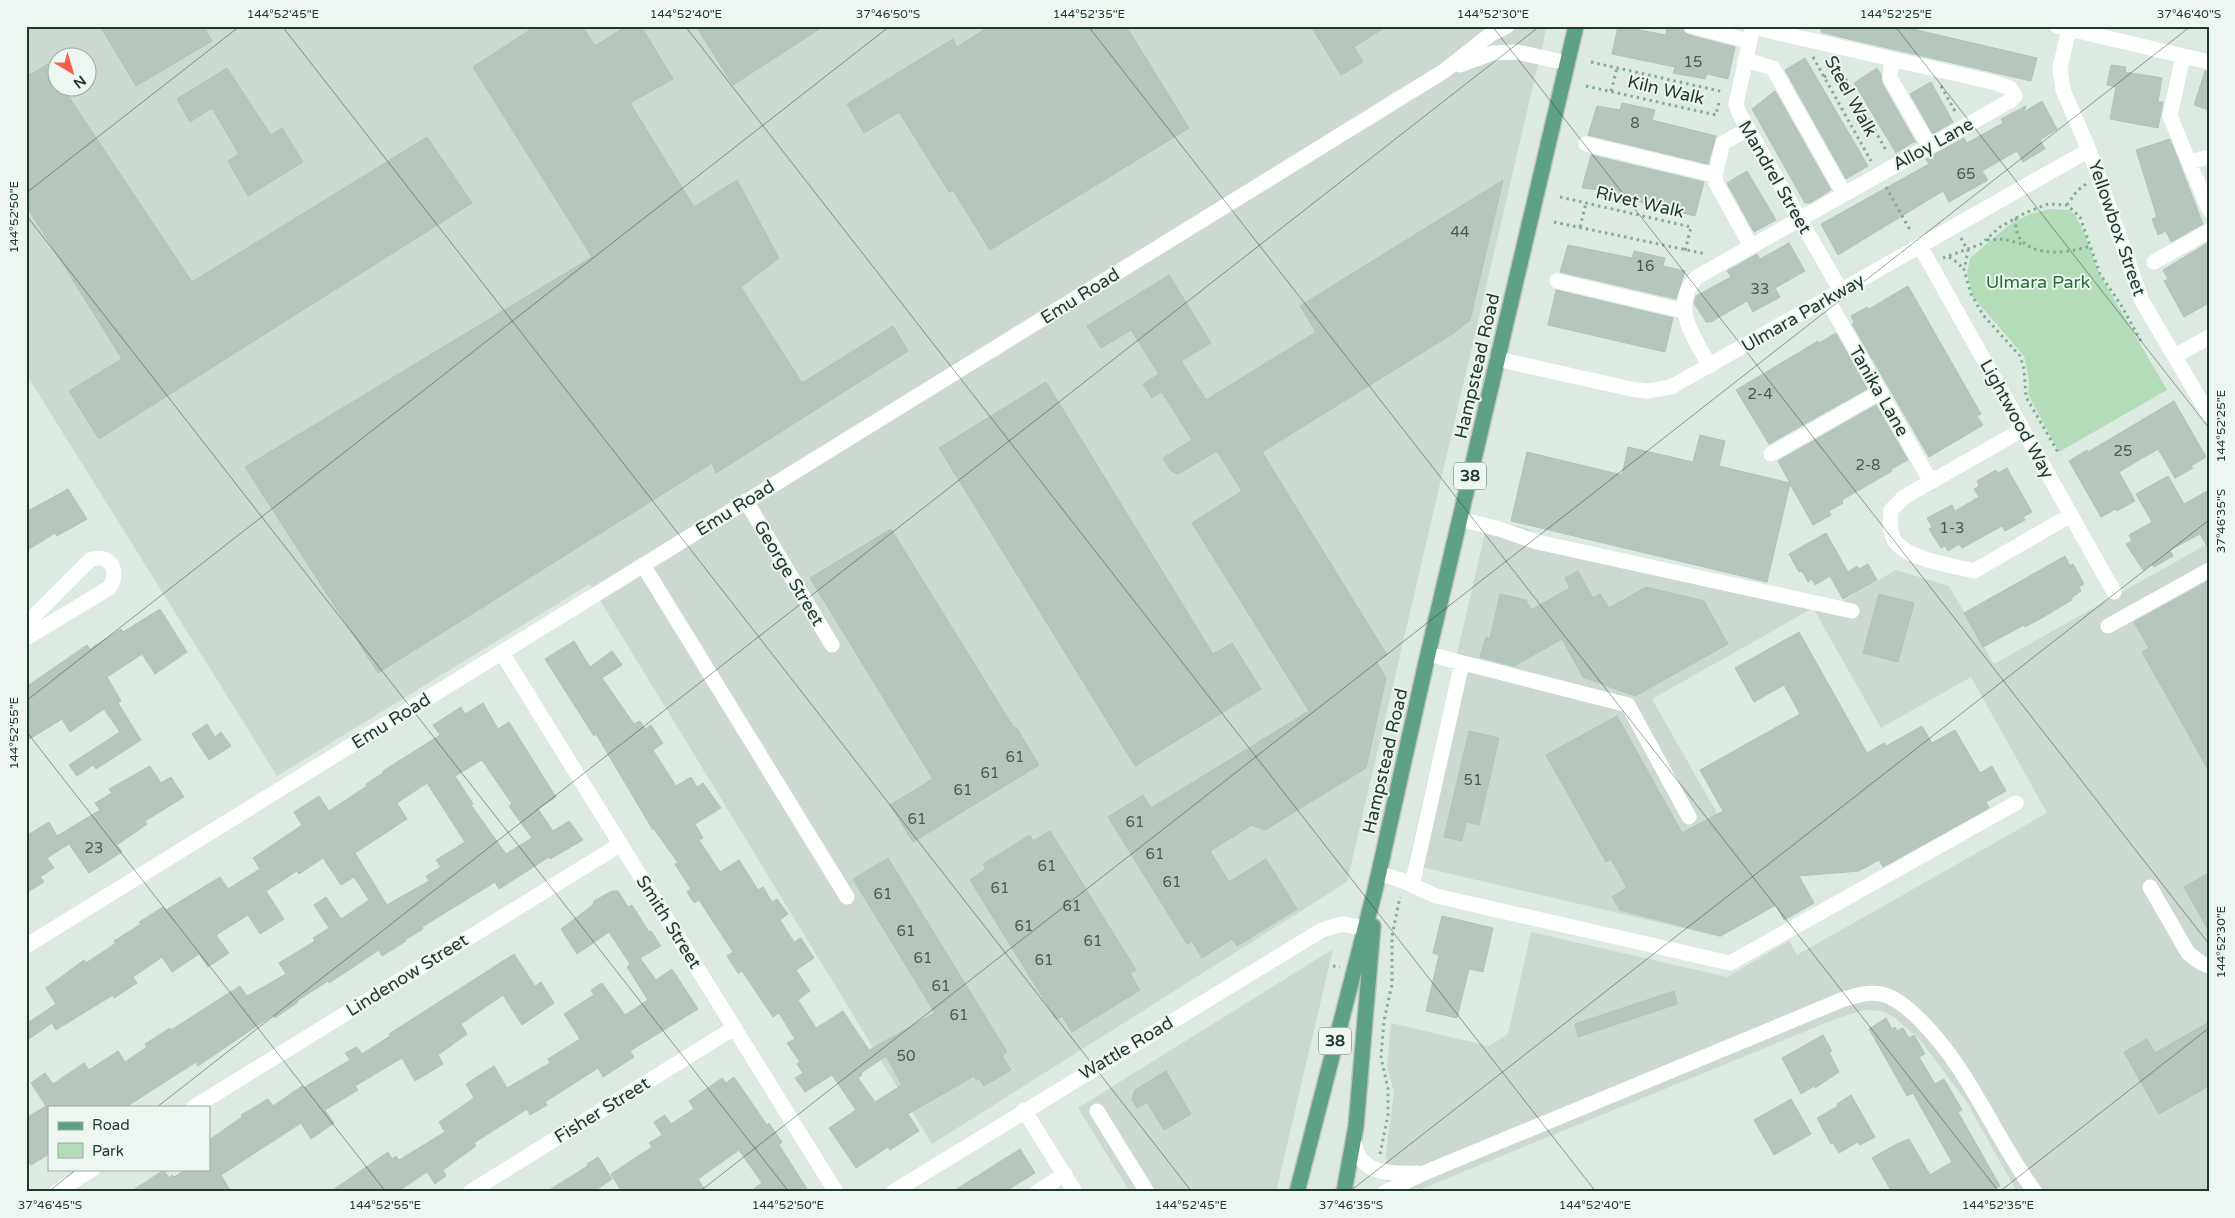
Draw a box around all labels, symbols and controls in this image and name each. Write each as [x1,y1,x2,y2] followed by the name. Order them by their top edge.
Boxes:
[247,7,320,21] text: 144°52'45"E
[650,7,723,21] text: 144°52'40"E
[856,7,920,21] text: 37°46'50"S
[1053,7,1126,21] text: 144°52'35"E
[1457,7,1530,21] text: 144°52'30"E
[1860,7,1933,21] text: 144°52'25"E
[2157,7,2221,21] text: 37°46'40"S
[48,48,98,98] north arrow
[1820,52,1882,140] street label: Steel Walk
[1684,53,1702,71] house number: 15
[1625,70,1707,110] street label: Kiln Walk
[70,72,89,92] text: N
[1889,113,1977,175] street label: Alloy Lane
[1630,114,1640,132] house number: 8
[1734,116,1816,238] street label: Mandrel Street
[2083,157,2151,299] street label: Yellowbox Street
[1957,165,1975,183] house number: 65
[7,180,21,253] text: 144°52'50"E
[1594,181,1687,223] street label: Rivet Walk
[1451,223,1469,241] house number: 44
[1636,257,1654,275] house number: 16
[1037,263,1123,329] street label: Emu Road
[1738,269,1869,357] street label: Ulmara Parkway
[1986,271,2091,293] park label: Ulmara Park
[1751,280,1769,298] house number: 33
[1450,291,1504,441] street label: Hampstead Road
[1844,342,1914,440] street label: Tanika Lane
[1975,356,2059,483] street label: Lightwood Way
[1747,385,1773,403] house number: 2-4
[2214,389,2228,462] text: 144°52'25"E
[2114,442,2132,460] house number: 25
[1856,456,1880,474] house number: 2-8
[1454,462,1486,490] road number: 38
[692,475,778,541] street label: Emu Road
[2214,489,2228,553] text: 37°46'35"S
[749,516,829,630] street label: George Street
[1940,519,1964,537] house number: 1-3
[1358,686,1412,836] street label: Hampstead Road
[348,688,434,754] street label: Emu Road
[7,696,21,769] text: 144°52'55"E
[1006,748,1024,766] house number: 61
[981,764,999,782] house number: 61
[1464,771,1482,789] house number: 51
[954,781,972,799] house number: 61
[908,810,926,828] house number: 61
[1126,813,1144,831] house number: 61
[85,839,103,857] house number: 23
[1146,845,1164,863] house number: 61
[1038,857,1056,875] house number: 61
[632,871,706,973] street label: Smith Street
[1163,873,1181,891] house number: 61
[991,879,1009,897] house number: 61
[874,885,892,903] house number: 61
[1063,897,1081,915] house number: 61
[2214,905,2228,978] text: 144°52'30"E
[1015,917,1033,935] house number: 61
[897,922,915,940] house number: 61
[342,929,472,1021] street label: Lindenow Street
[1084,932,1102,950] house number: 61
[914,949,932,967] house number: 61
[1035,951,1053,969] house number: 61
[932,977,950,995] house number: 61
[950,1006,968,1024] house number: 61
[1075,1011,1177,1085] street label: Wattle Road
[1319,1028,1351,1054] road number: 38
[897,1047,915,1065] house number: 50
[550,1072,654,1148] street label: Fisher Street
[48,1106,210,1170] legend
[92,1116,130,1134] text: Road
[92,1142,124,1160] text: Park
[18,1198,82,1212] text: 37°46'45"S
[349,1198,422,1212] text: 144°52'55"E
[752,1198,825,1212] text: 144°52'50"E
[1155,1198,1228,1212] text: 144°52'45"E
[1319,1198,1383,1212] text: 37°46'35"S
[1559,1198,1632,1212] text: 144°52'40"E
[1962,1198,2035,1212] text: 144°52'35"E

